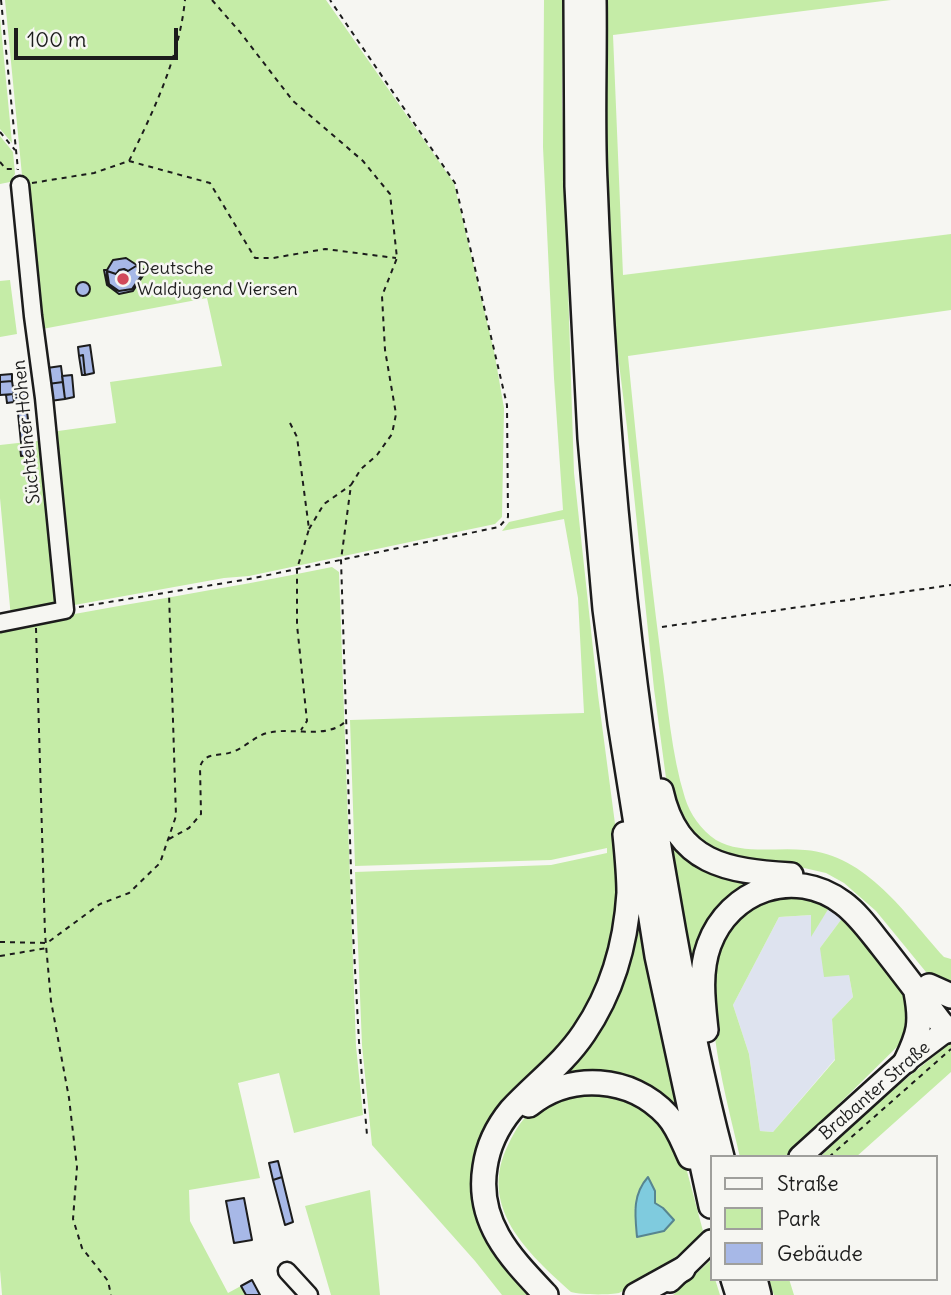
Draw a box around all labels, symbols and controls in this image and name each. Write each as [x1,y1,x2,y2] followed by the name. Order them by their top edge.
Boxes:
[18,14,182,58] scale bar
[27,26,86,53] text: 100 m
[137,258,298,300] place label: Deutsche Waldjugend Viersen
[115,271,131,287] marker: Deutsche Waldjugend Viersen
[9,359,45,505] street label: Süchtelner Höhen
[815,1037,935,1145] street label: Brabanter Straße
[710,1155,937,1281] legend
[777,1170,838,1197] text: Straße
[777,1205,820,1232] text: Park
[777,1240,863,1267] text: Gebäude

